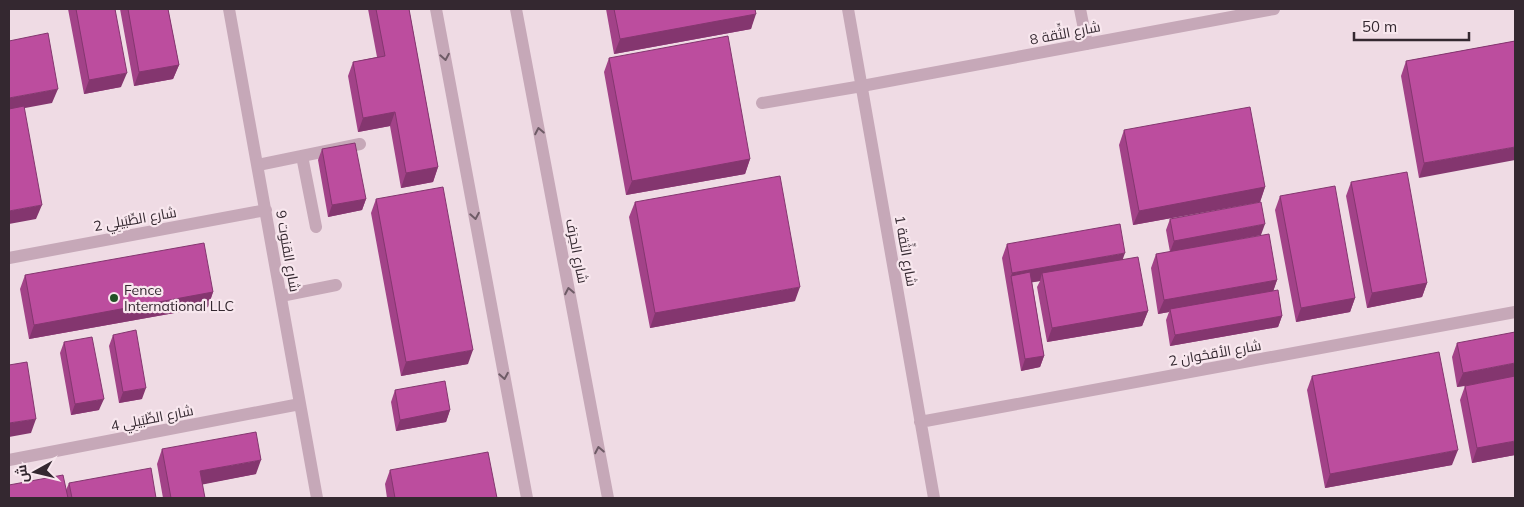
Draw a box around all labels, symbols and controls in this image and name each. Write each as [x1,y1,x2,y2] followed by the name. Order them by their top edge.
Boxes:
[1354,10,1469,42] scale bar
[1028,15,1102,49] street label: شارع الثِّقة 8
[1362,17,1397,36] text: 50 m
[440,52,450,61] one-way arrow
[534,127,545,135] one-way arrow
[92,203,178,238] street label: شارع الطِّبَيلِي 2
[272,209,304,293] street label: شارع القنوت 9
[469,212,479,221] one-way arrow
[891,214,923,288] street label: شارع الثِّقة 1
[562,217,592,285] street label: شارع الحِرَف
[124,281,234,315] place label: Fence International LLC
[564,286,574,295] one-way arrow
[108,292,120,304] marker: Fence International LLC
[1167,336,1263,370] street label: شارع الأقحُوان 2
[499,372,509,381] one-way arrow
[109,401,195,438] street label: شارع الطِّبَيلِي 4
[594,446,604,455] one-way arrow
[10,447,60,497] north arrow
[12,464,32,484] text: ش

